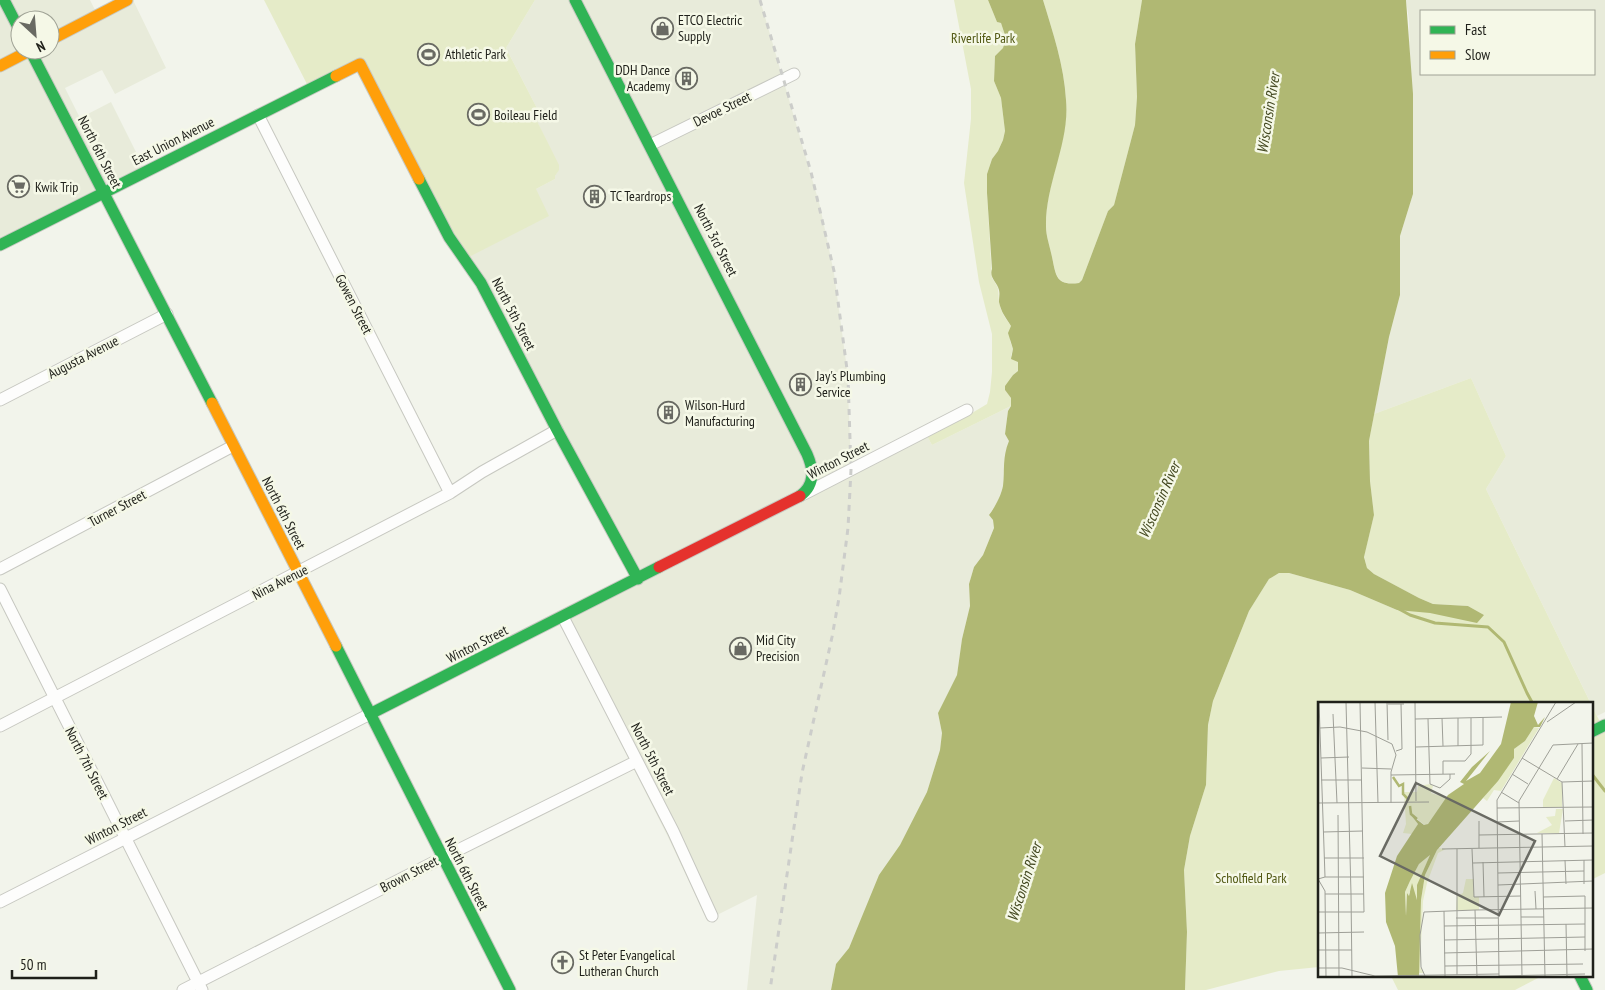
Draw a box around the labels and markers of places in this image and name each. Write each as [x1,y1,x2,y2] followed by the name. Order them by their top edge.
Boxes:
[678,11,742,45] place label: ETCO Electric Supply
[650,16,674,40] shop icon: ETCO Electric Supply
[417,42,441,66] sports icon: Athletic Park
[445,45,506,63] place label: Athletic Park
[615,61,671,95] place label: DDH Dance Academy
[674,66,698,90] building icon: DDH Dance Academy
[466,103,490,127] sports icon: Boileau Field
[494,106,557,124] place label: Boileau Field
[7,175,31,199] supermarket icon: Kwik Trip
[35,178,78,196] place label: Kwik Trip
[582,184,606,208] building icon: TC Teardrops
[610,187,671,205] place label: TC Teardrops
[815,367,886,401] place label: Jay's Plumbing Service
[788,372,812,396] building icon: Jay's Plumbing Service
[685,396,755,430] place label: Wilson-Hurd Manufacturing
[657,401,681,425] building icon: Wilson-Hurd Manufacturing
[756,631,799,665] place label: Mid City Precision
[728,636,752,660] shop icon: Mid City Precision
[579,946,676,980] place label: St Peter Evangelical Lutheran Church
[551,951,575,975] church icon: St Peter Evangelical Lutheran Church

